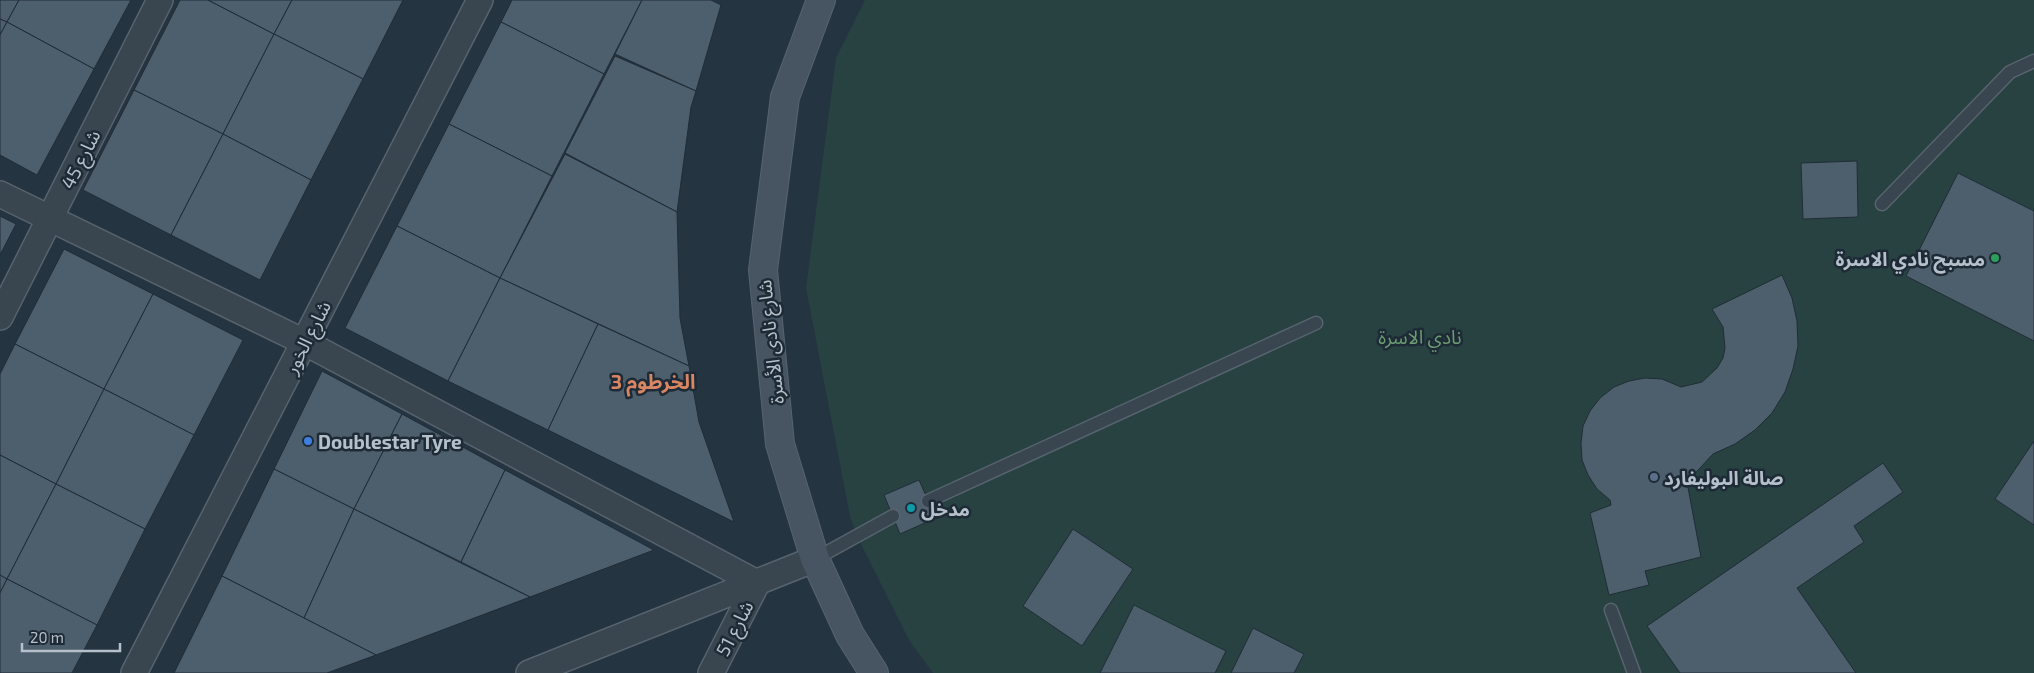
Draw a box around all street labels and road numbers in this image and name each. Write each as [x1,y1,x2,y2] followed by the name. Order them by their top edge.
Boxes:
[55,126,107,194] street label: شارع 45
[752,279,791,405] street label: شارع نادى الأسرة
[278,297,338,380] street label: شارع الخور
[710,596,760,661] street label: شارع 51

